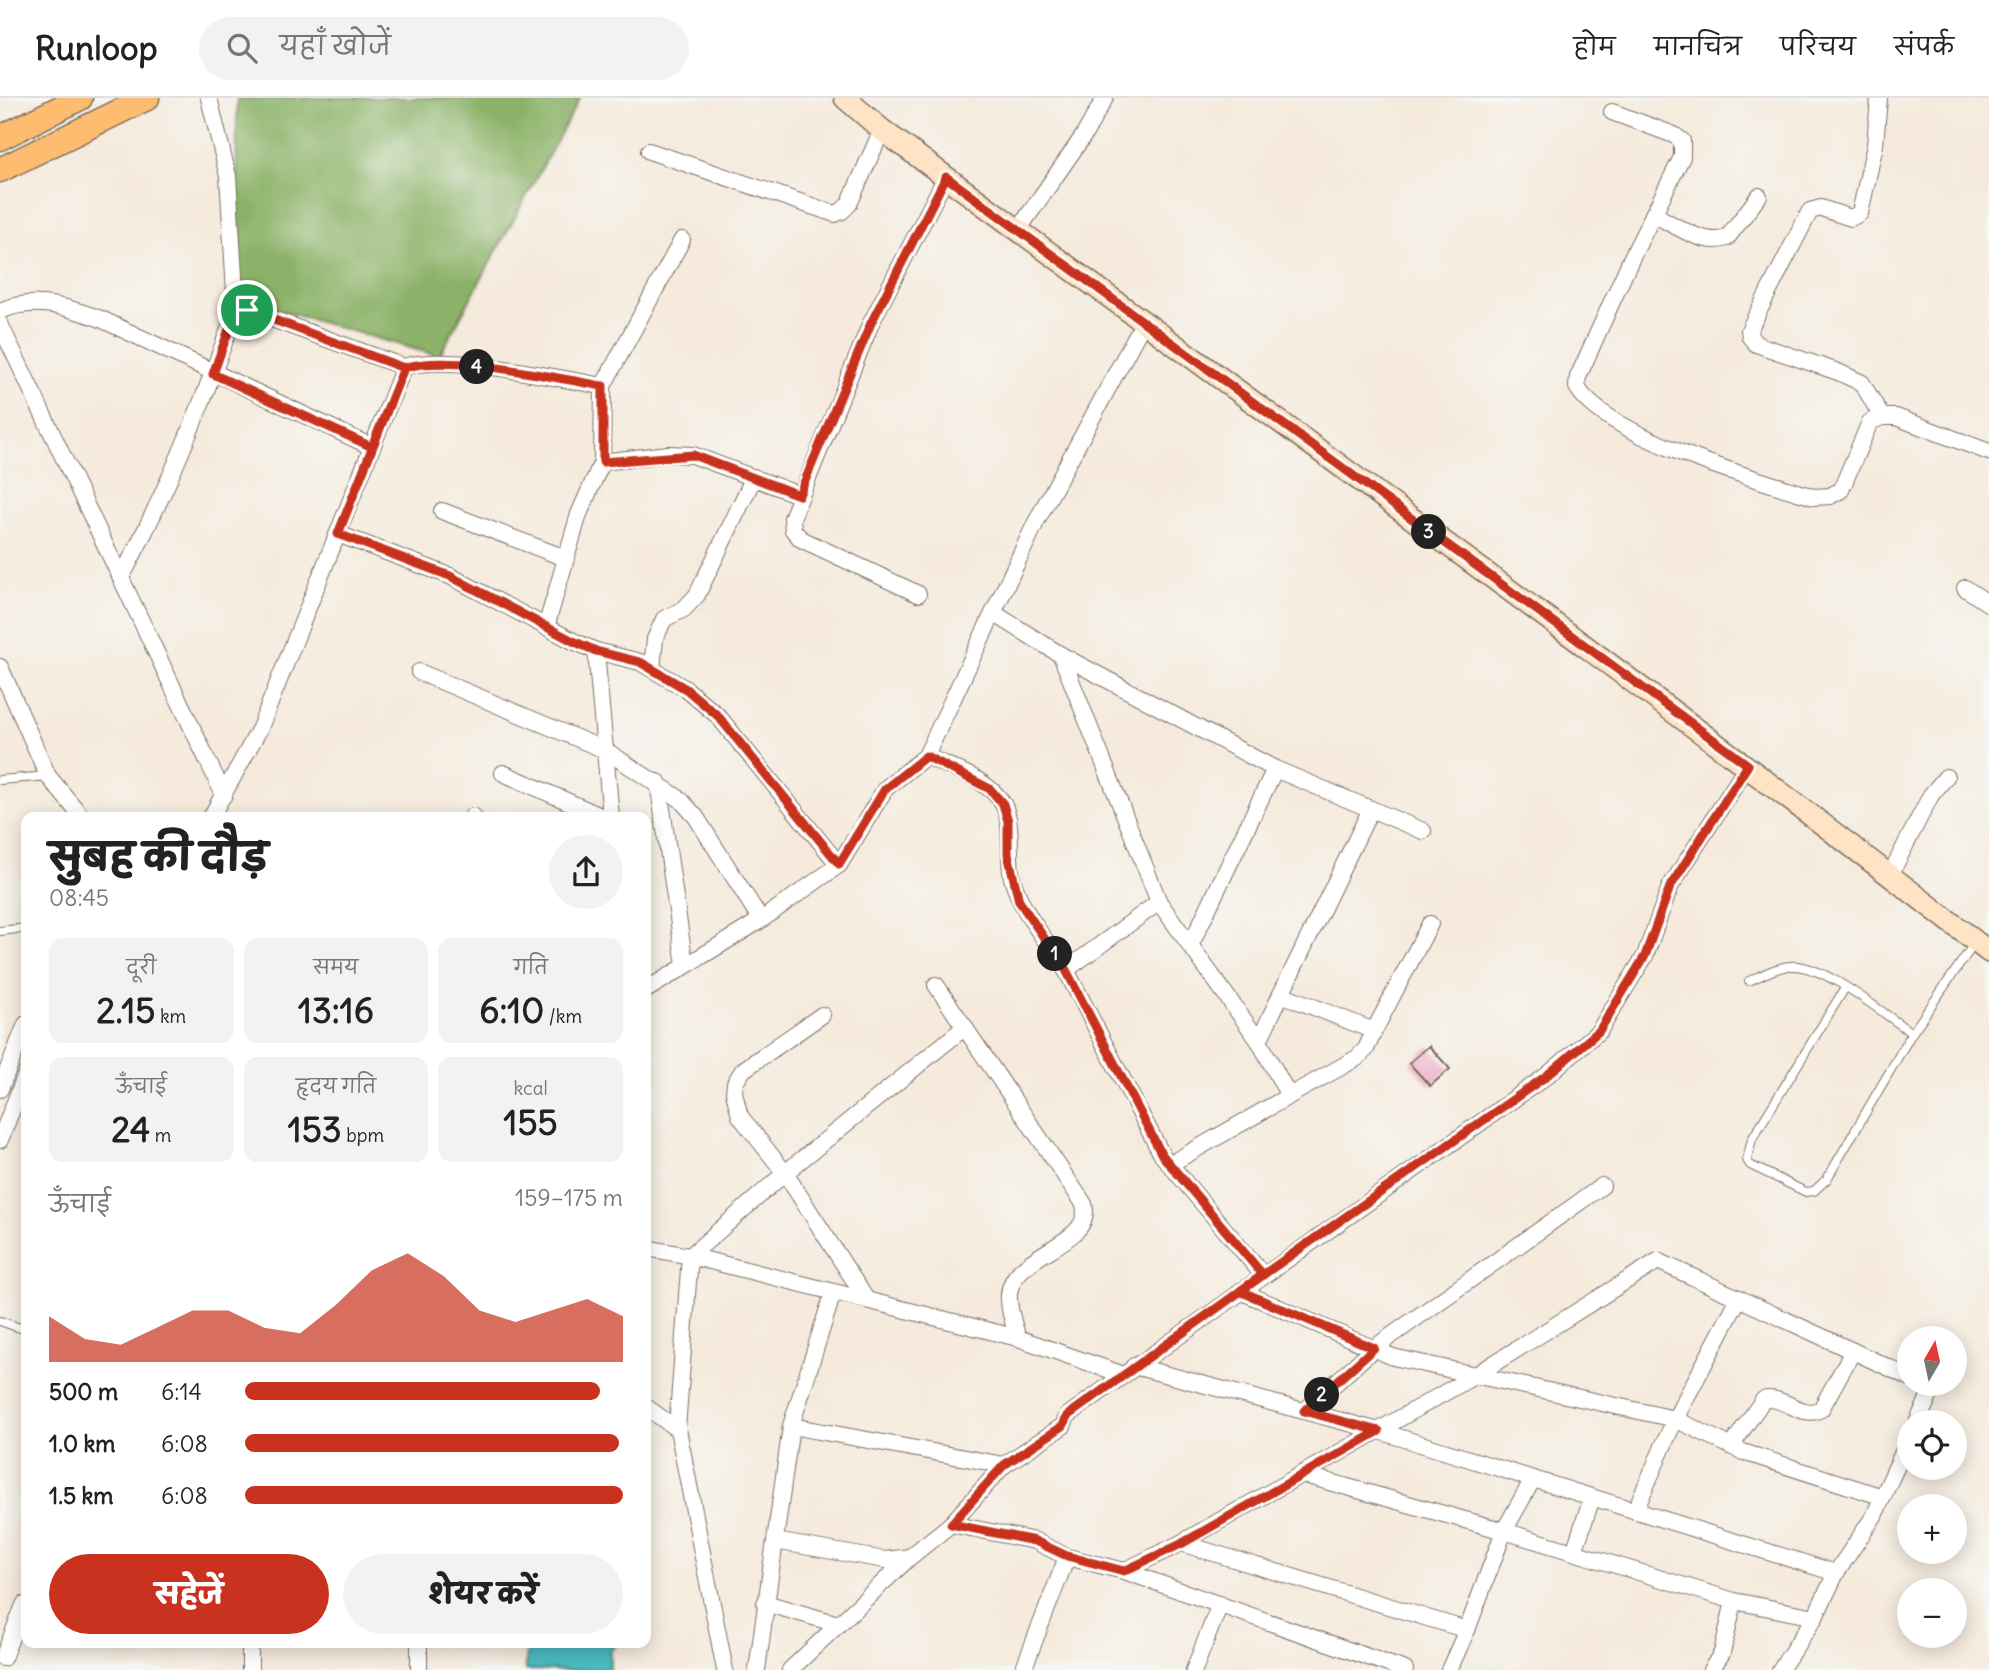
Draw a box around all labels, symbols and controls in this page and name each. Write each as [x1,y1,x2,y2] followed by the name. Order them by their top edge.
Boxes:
[199,17,689,80] search box
[35,27,157,69] text: Runloop
[223,29,261,67] icon: search
[279,29,391,62] text: यहाँ खोजें
[1573,31,1616,61] text: होम
[1654,31,1742,61] text: मानचित्र
[1780,31,1856,61] text: परिचय
[1894,31,1954,61] text: संपर्क
[217,280,277,340] pin
[228,291,266,329] icon: arrive
[460,350,494,384] pin: 4
[471,354,482,378] text: 4
[1412,514,1446,550] pin: 3
[1423,519,1434,543] text: 3
[49,833,268,880] text: सुबह की दौड़
[549,835,623,909] button: share
[49,883,109,912] text: 08:45
[1038,936,1072,972] pin: 1
[1051,941,1058,965] text: 1
[126,955,156,979] text: दूरी
[313,955,359,979] text: समय
[513,955,548,979] text: गति
[96,988,155,1032] text: 2.15
[298,988,374,1032] text: 13:16
[479,988,544,1032] text: 6:10
[155,1004,186,1028] text: km
[544,1004,582,1028] text: /km
[116,1074,167,1098] text: ऊँचाई
[296,1074,376,1098] text: हृदय गति
[514,1076,548,1100] text: kcal
[504,1100,558,1144] text: 155
[111,1107,150,1151] text: 24
[288,1107,342,1151] text: 153
[150,1123,171,1147] text: m
[342,1123,384,1147] text: bpm
[515,1183,623,1212] text: 159–175 m
[49,1189,111,1218] text: ऊँचाई
[1897,1326,1967,1396] north arrow
[1897,1326,1967,1648] map controls
[49,1377,118,1406] text: 500 m
[161,1377,202,1406] text: 6:14
[1304,1378,1340,1412] pin: 2
[1316,1382,1327,1406] text: 2
[1897,1410,1967,1480] button: locate
[49,1429,115,1458] text: 1.0 km
[161,1429,208,1458] text: 6:08
[49,1481,114,1510] text: 1.5 km
[161,1481,208,1510] text: 6:08
[1897,1494,1967,1564] button: +
[49,1554,329,1634] button: सहेजें
[343,1554,623,1634] button: शेयर करें
[1897,1578,1967,1648] button: −

